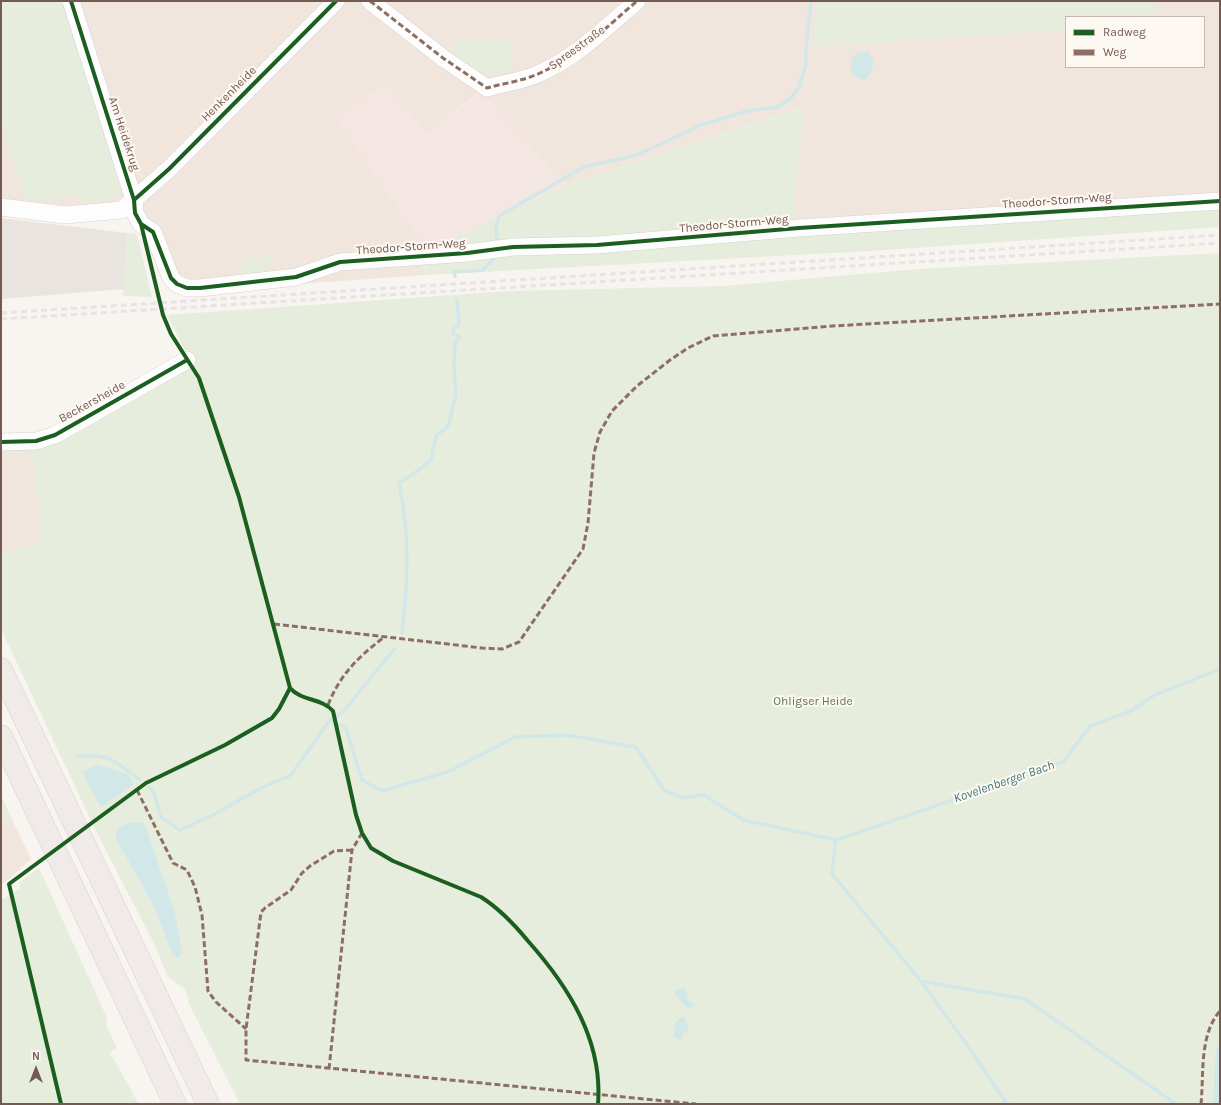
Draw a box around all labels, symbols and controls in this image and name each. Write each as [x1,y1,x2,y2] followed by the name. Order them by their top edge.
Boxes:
[1065,16,1205,68] legend
[546,23,608,73] street label: Spreestraße
[1103,25,1146,39] text: Radweg
[1103,45,1126,59] text: Weg
[199,64,259,124] street label: Henkenheide
[105,95,143,173] street label: Am Heidekrug
[1002,190,1112,212] street label: Theodor-Storm-Weg
[679,212,789,236] street label: Theodor-Storm-Weg
[356,236,466,258] street label: Theodor-Storm-Weg
[56,378,128,426] street label: Beckersheide
[773,695,853,709] park label: Ohligser Heide
[952,757,1056,807] water label: Kovelenberger Bach
[16,1049,56,1089] north arrow
[32,1050,40,1063] text: N

